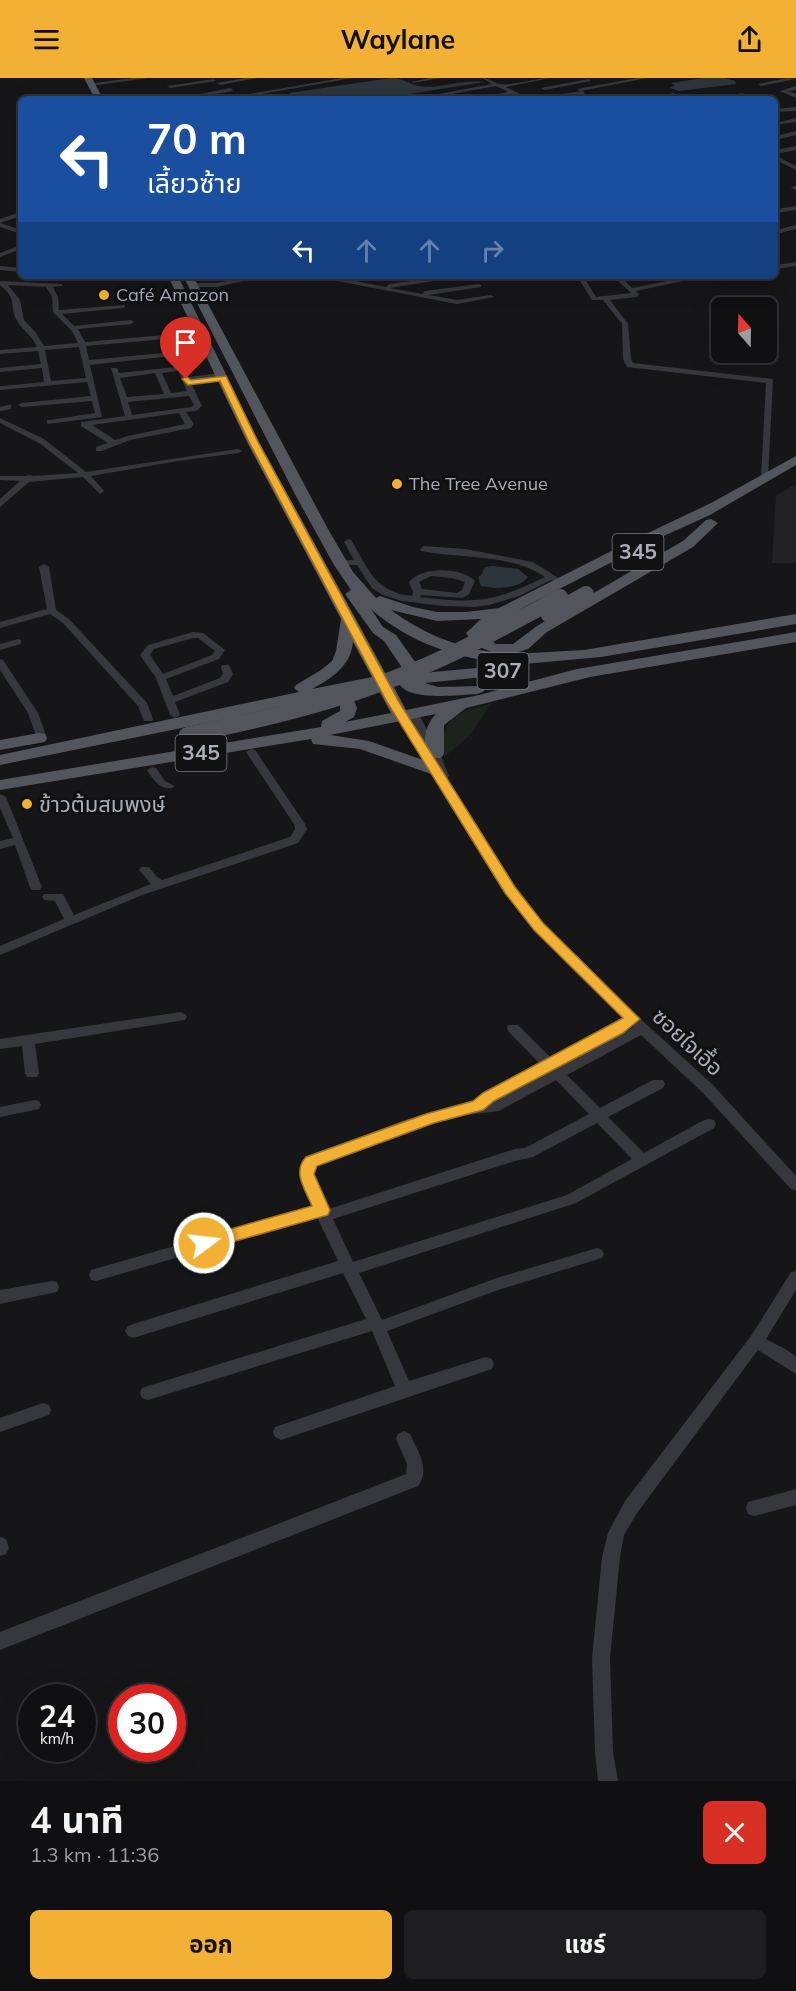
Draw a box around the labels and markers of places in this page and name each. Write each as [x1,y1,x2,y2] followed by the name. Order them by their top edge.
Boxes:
[116,283,229,306] place label: Café Amazon
[97,288,111,302] marker: Café Amazon
[160,317,211,379] pin
[409,472,548,495] place label: The Tree Avenue
[390,477,404,491] marker: The Tree Avenue
[39,790,166,818] place label: ข้าวต้มสมพงษ์
[20,797,34,811] marker: ข้าวต้มสมพงษ์

